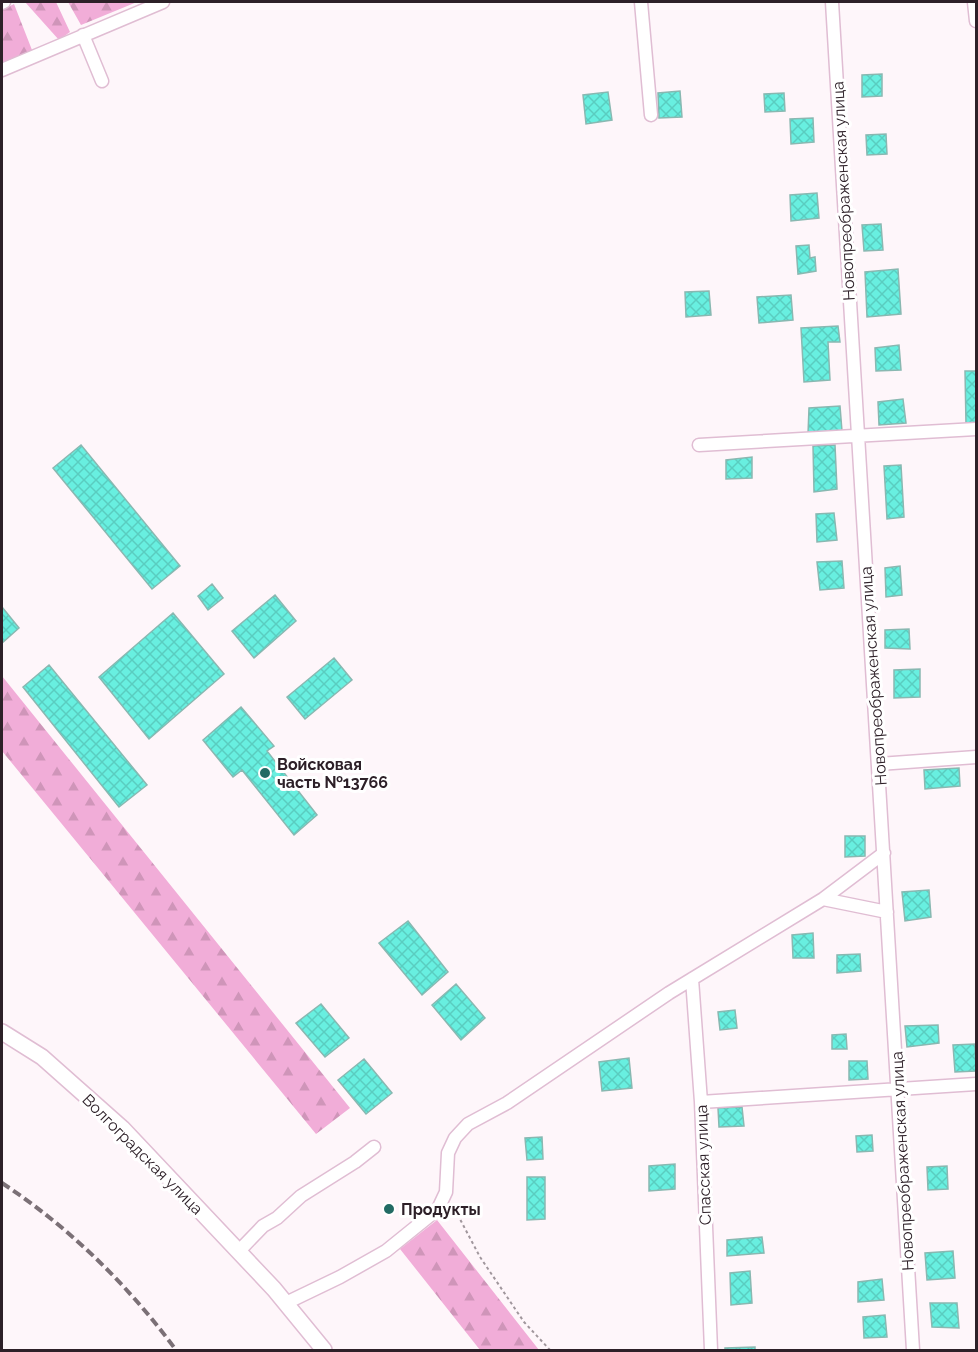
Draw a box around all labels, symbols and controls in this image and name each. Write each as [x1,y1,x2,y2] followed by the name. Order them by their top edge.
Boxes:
[828,81,859,301] street label: Новопреображенская улица
[856,566,891,786] street label: Новопреображенская улица
[277,755,388,792] place label: Войсковая часть №13766
[258,766,272,780] marker: Войсковая часть №13766
[887,1051,918,1271] street label: Новопреображенская улица
[78,1090,207,1219] street label: Волгоградская улица
[692,1104,715,1226] street label: Спасская улица
[401,1200,481,1219] place label: Продукты
[382,1202,396,1216] marker: Продукты

